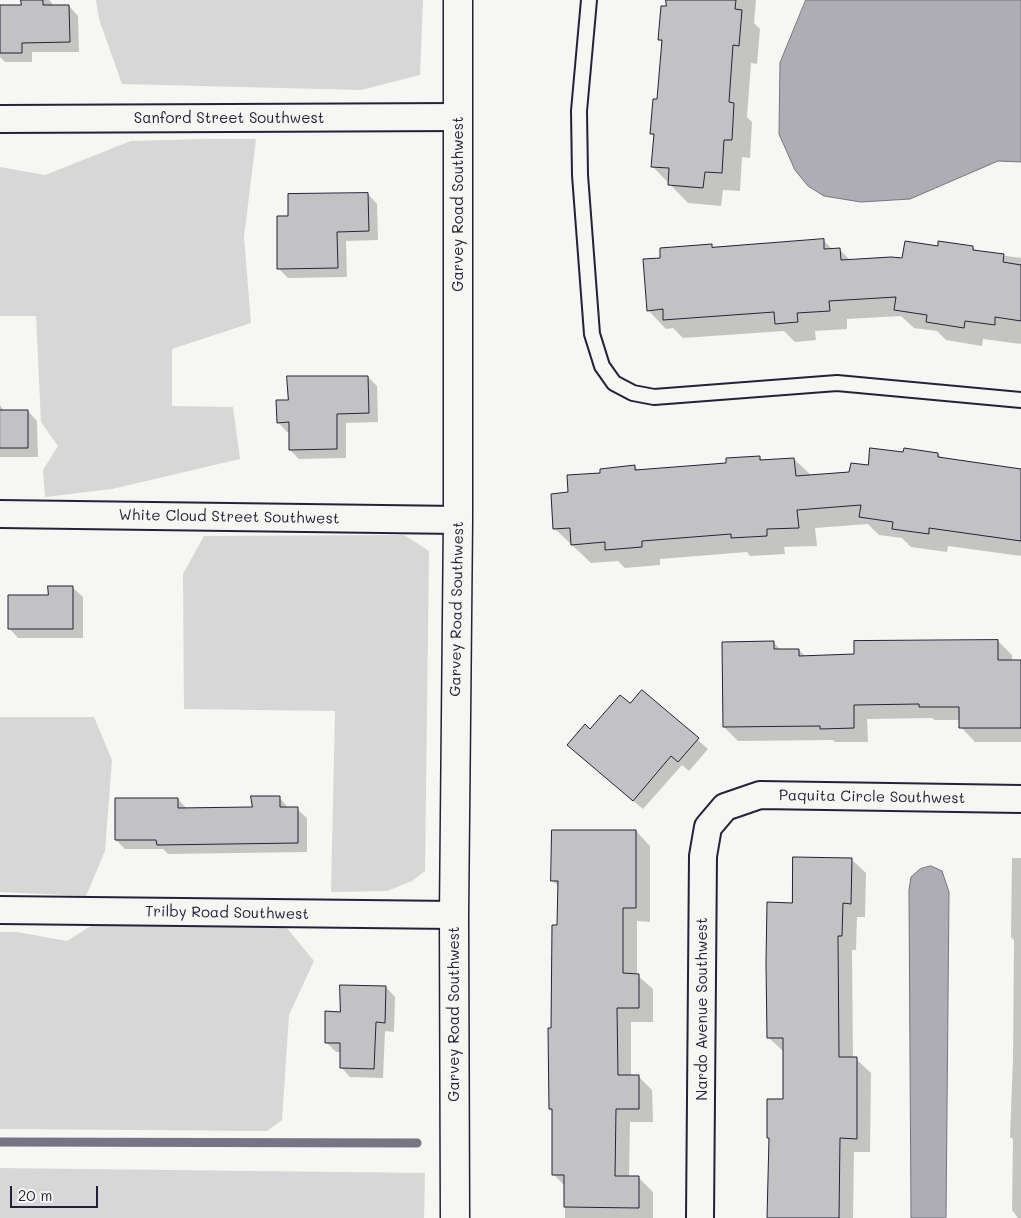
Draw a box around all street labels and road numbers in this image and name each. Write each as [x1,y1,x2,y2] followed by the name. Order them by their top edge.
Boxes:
[134,109,324,127] street label: Sanford Street Southwest
[449,116,467,292] street label: Garvey Road Southwest
[118,506,340,528] street label: White Cloud Street Southwest
[446,521,468,697] street label: Garvey Road Southwest
[779,786,965,808] street label: Paquita Circle Southwest
[145,903,309,923] street label: Trilby Road Southwest
[693,917,711,1101] street label: Nardo Avenue Southwest
[445,926,463,1102] street label: Garvey Road Southwest

